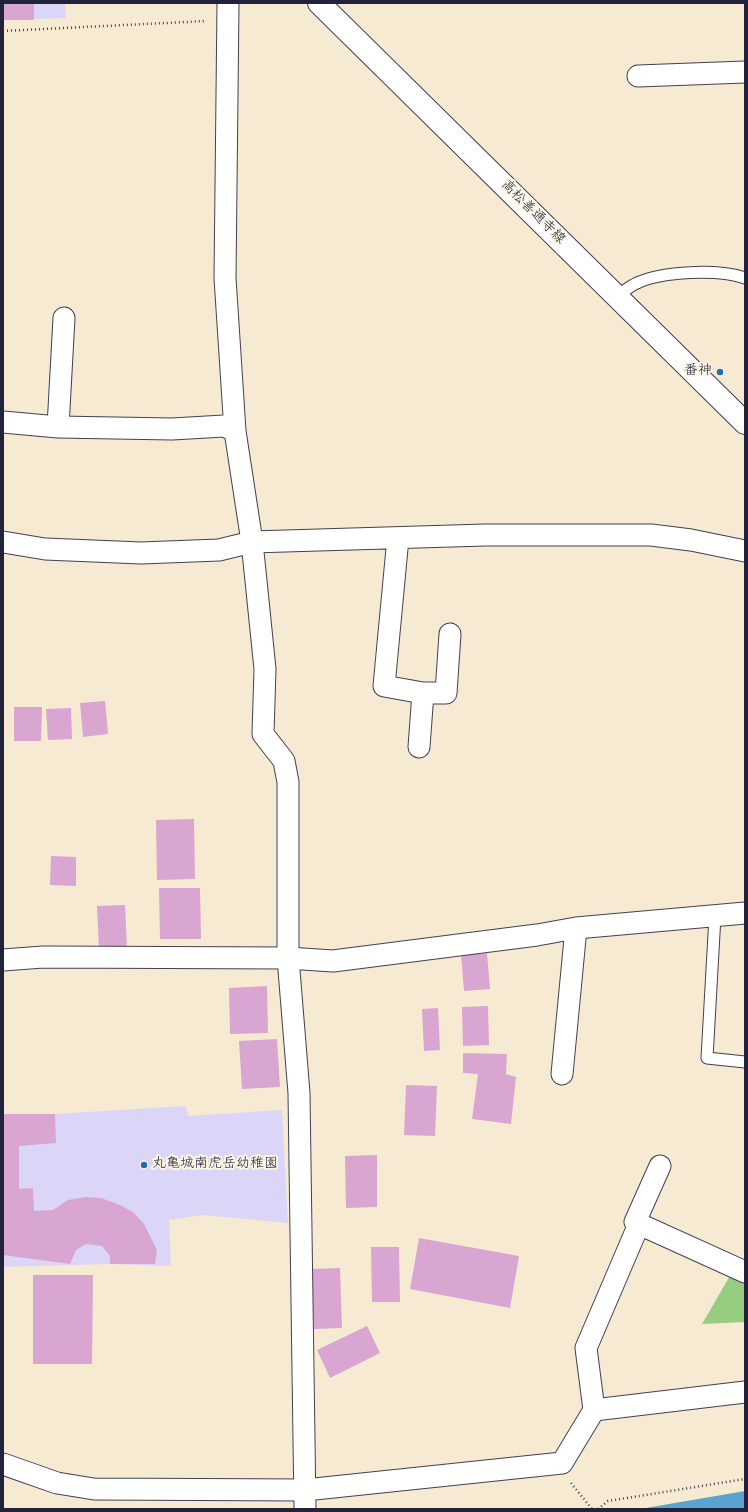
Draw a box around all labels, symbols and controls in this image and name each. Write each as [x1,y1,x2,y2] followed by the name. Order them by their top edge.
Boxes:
[496,177,568,249] street label: 高松善通寺線
[684,364,712,380] place label: 番神
[715,367,725,377] marker: 番神
[152,1157,278,1173] place label: 丸亀城南虎岳幼稚園
[139,1160,149,1170] marker: 丸亀城南虎岳幼稚園

